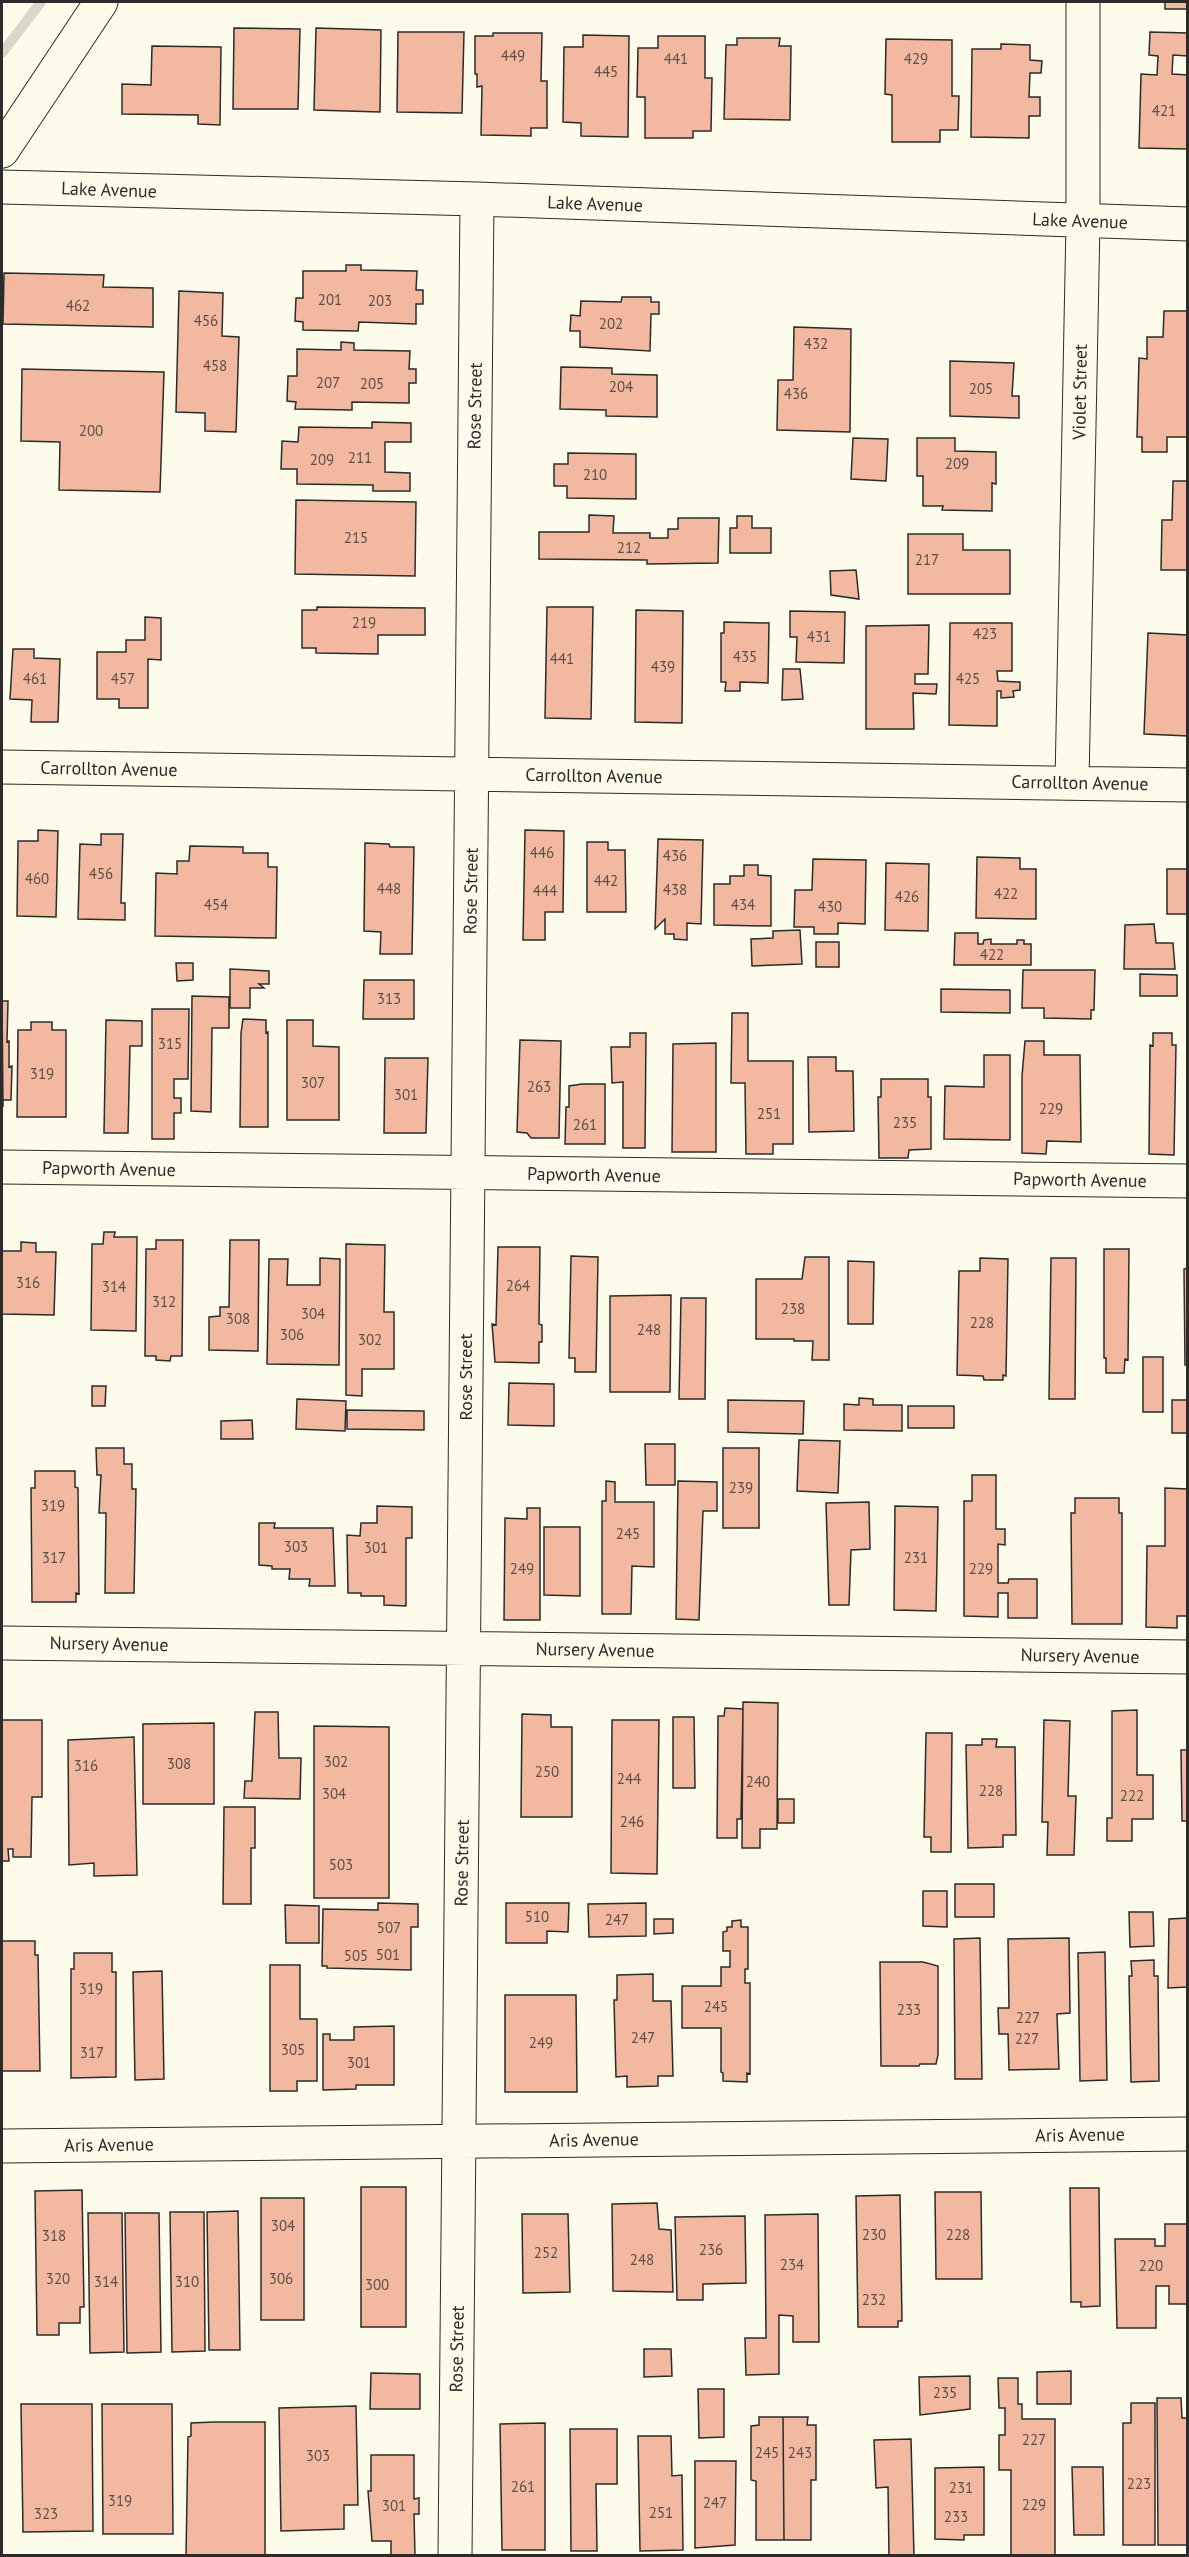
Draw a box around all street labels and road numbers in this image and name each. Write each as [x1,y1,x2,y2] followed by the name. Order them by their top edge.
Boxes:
[61,176,157,203] street label: Lake Avenue
[547,190,643,217] street label: Lake Avenue
[1032,207,1128,234] street label: Lake Avenue
[1067,344,1092,441] street label: Violet Street
[462,362,487,450] street label: Rose Street
[40,756,178,781] street label: Carrollton Avenue
[525,763,663,788] street label: Carrollton Avenue
[1011,770,1149,795] street label: Carrollton Avenue
[458,847,483,935] street label: Rose Street
[42,1156,176,1181] street label: Papworth Avenue
[527,1162,661,1187] street label: Papworth Avenue
[1013,1167,1147,1192] street label: Papworth Avenue
[454,1334,477,1421] street label: Rose Street
[49,1631,169,1656] street label: Nursery Avenue
[535,1637,655,1662] street label: Nursery Avenue
[1020,1643,1140,1668] street label: Nursery Avenue
[449,1819,474,1907] street label: Rose Street
[1035,2122,1125,2147] street label: Aris Avenue
[549,2127,639,2152] street label: Aris Avenue
[64,2132,154,2157] street label: Aris Avenue
[444,2305,469,2393] street label: Rose Street

